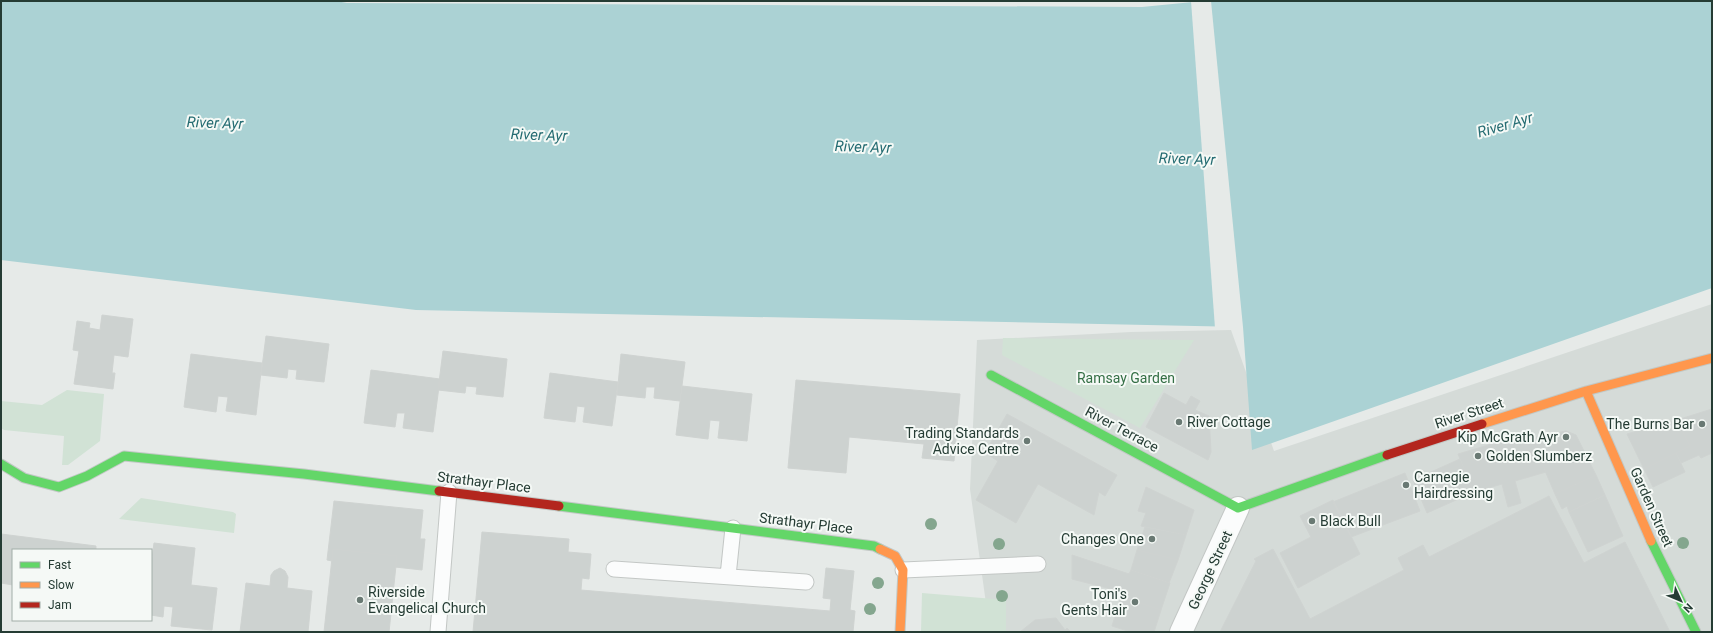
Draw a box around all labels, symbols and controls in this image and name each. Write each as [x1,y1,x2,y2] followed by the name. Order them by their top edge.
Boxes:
[1475,108,1536,141] water label: River Ayr
[186,113,245,133] water label: River Ayr
[510,125,569,145] water label: River Ayr
[834,137,893,157] water label: River Ayr
[1158,149,1217,169] water label: River Ayr
[1077,370,1175,386] park label: Ramsay Garden
[1433,394,1506,432] street label: River Street
[1083,403,1161,455] street label: River Terrace
[1187,414,1271,430] place label: River Cottage
[1606,416,1694,432] place label: The Burns Bar
[1174,417,1184,427] marker: River Cottage
[1697,419,1707,429] marker: The Burns Bar
[905,425,1019,457] place label: Trading Standards Advice Centre
[1457,429,1558,445] place label: Kip McGrath Ayr
[1561,432,1571,442] marker: Kip McGrath Ayr
[1022,436,1032,446] marker: Trading Standards Advice Centre
[1486,448,1592,464] place label: Golden Slumberz
[1473,451,1483,461] marker: Golden Slumberz
[1627,465,1677,550] street label: Garden Street
[436,468,532,496] street label: Strathayr Place
[1414,469,1493,501] place label: Carnegie Hairdressing
[1401,480,1411,490] marker: Carnegie Hairdressing
[758,509,854,537] street label: Strathayr Place
[1320,513,1381,529] place label: Black Bull
[1307,516,1317,526] marker: Black Bull
[1185,528,1235,612] street label: George Street
[1061,531,1144,547] place label: Changes One
[1147,534,1157,544] marker: Changes One
[12,549,152,621] legend
[48,558,71,572] text: Fast
[48,578,74,592] text: Slow
[1661,581,1701,621] north arrow
[368,584,486,616] place label: Riverside Evangelical Church
[1061,586,1127,618] place label: Toni's Gents Hair
[355,595,365,605] marker: Riverside Evangelical Church
[1130,597,1140,607] marker: Toni's Gents Hair
[48,598,72,612] text: Jam
[1680,600,1695,615] text: N

